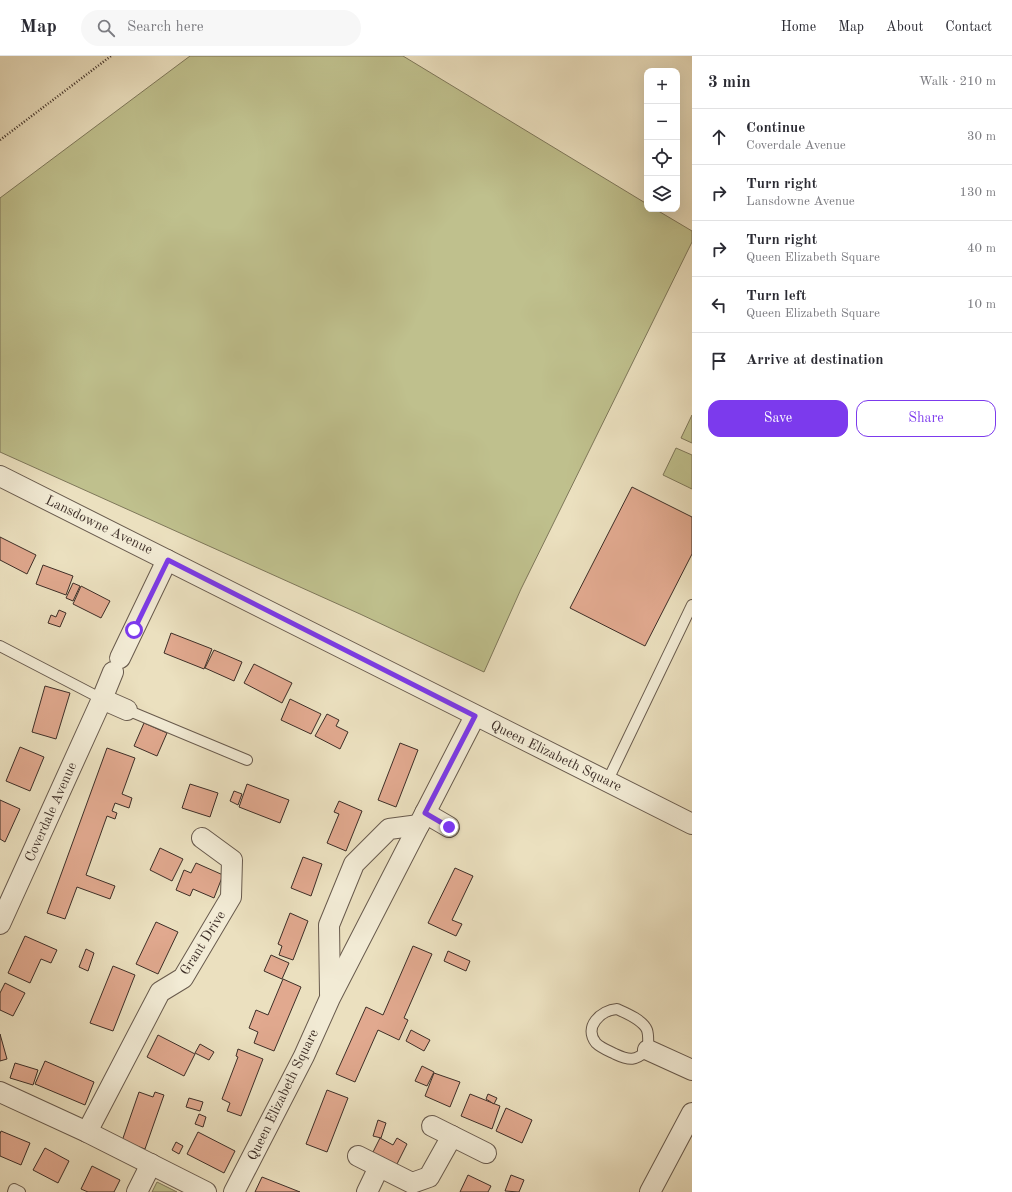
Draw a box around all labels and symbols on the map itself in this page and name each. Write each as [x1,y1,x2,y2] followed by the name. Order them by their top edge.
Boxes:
[43,493,155,557] street label: Lansdowne Avenue
[125,621,143,639] route start
[488,718,624,794] street label: Queen Elizabeth Square
[23,760,79,864] street label: Coverdale Avenue
[440,818,458,836] route end
[178,908,228,978] street label: Grant Drive
[245,1027,321,1163] street label: Queen Elizabeth Square

